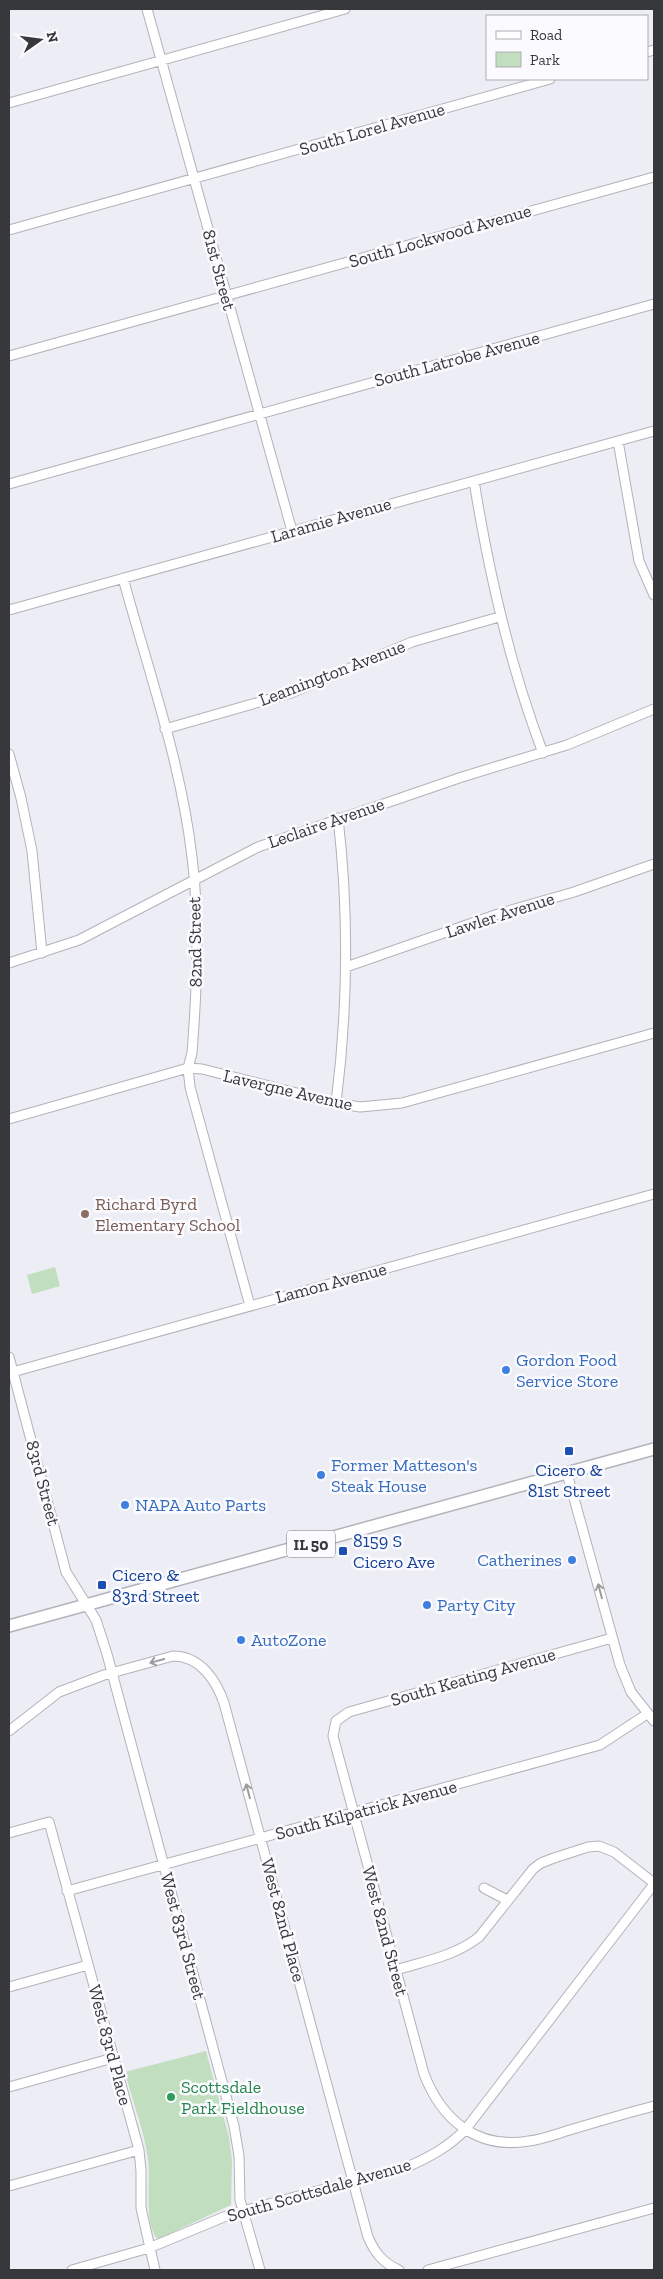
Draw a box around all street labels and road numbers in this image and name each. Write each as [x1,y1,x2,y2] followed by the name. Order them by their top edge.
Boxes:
[297,98,447,160] street label: South Lorel Avenue
[346,199,534,273] street label: South Lockwood Avenue
[198,227,240,313] street label: 81st Street
[372,326,542,392] street label: South Latrobe Avenue
[268,492,394,548] street label: Laramie Avenue
[256,635,408,711] street label: Leamington Avenue
[265,793,387,853] street label: Leclaire Avenue
[443,887,557,943] street label: Lawler Avenue
[183,896,207,988] street label: 82nd Street
[221,1064,355,1116] street label: Lavergne Avenue
[273,1258,389,1308] street label: Lamon Avenue
[21,1438,65,1528] street label: 83rd Street
[287,1530,335,1558] road number: IL 50
[388,1643,558,1711] street label: South Keating Avenue
[273,1775,459,1845] street label: South Kilpatrick Avenue
[256,1856,310,1984] street label: West 82nd Place
[357,1864,413,1999] street label: West 82nd Street
[155,1870,211,2002] street label: West 83rd Street
[83,1982,137,2108] street label: West 83rd Place
[224,2153,414,2227] street label: South Scottsdale Avenue

